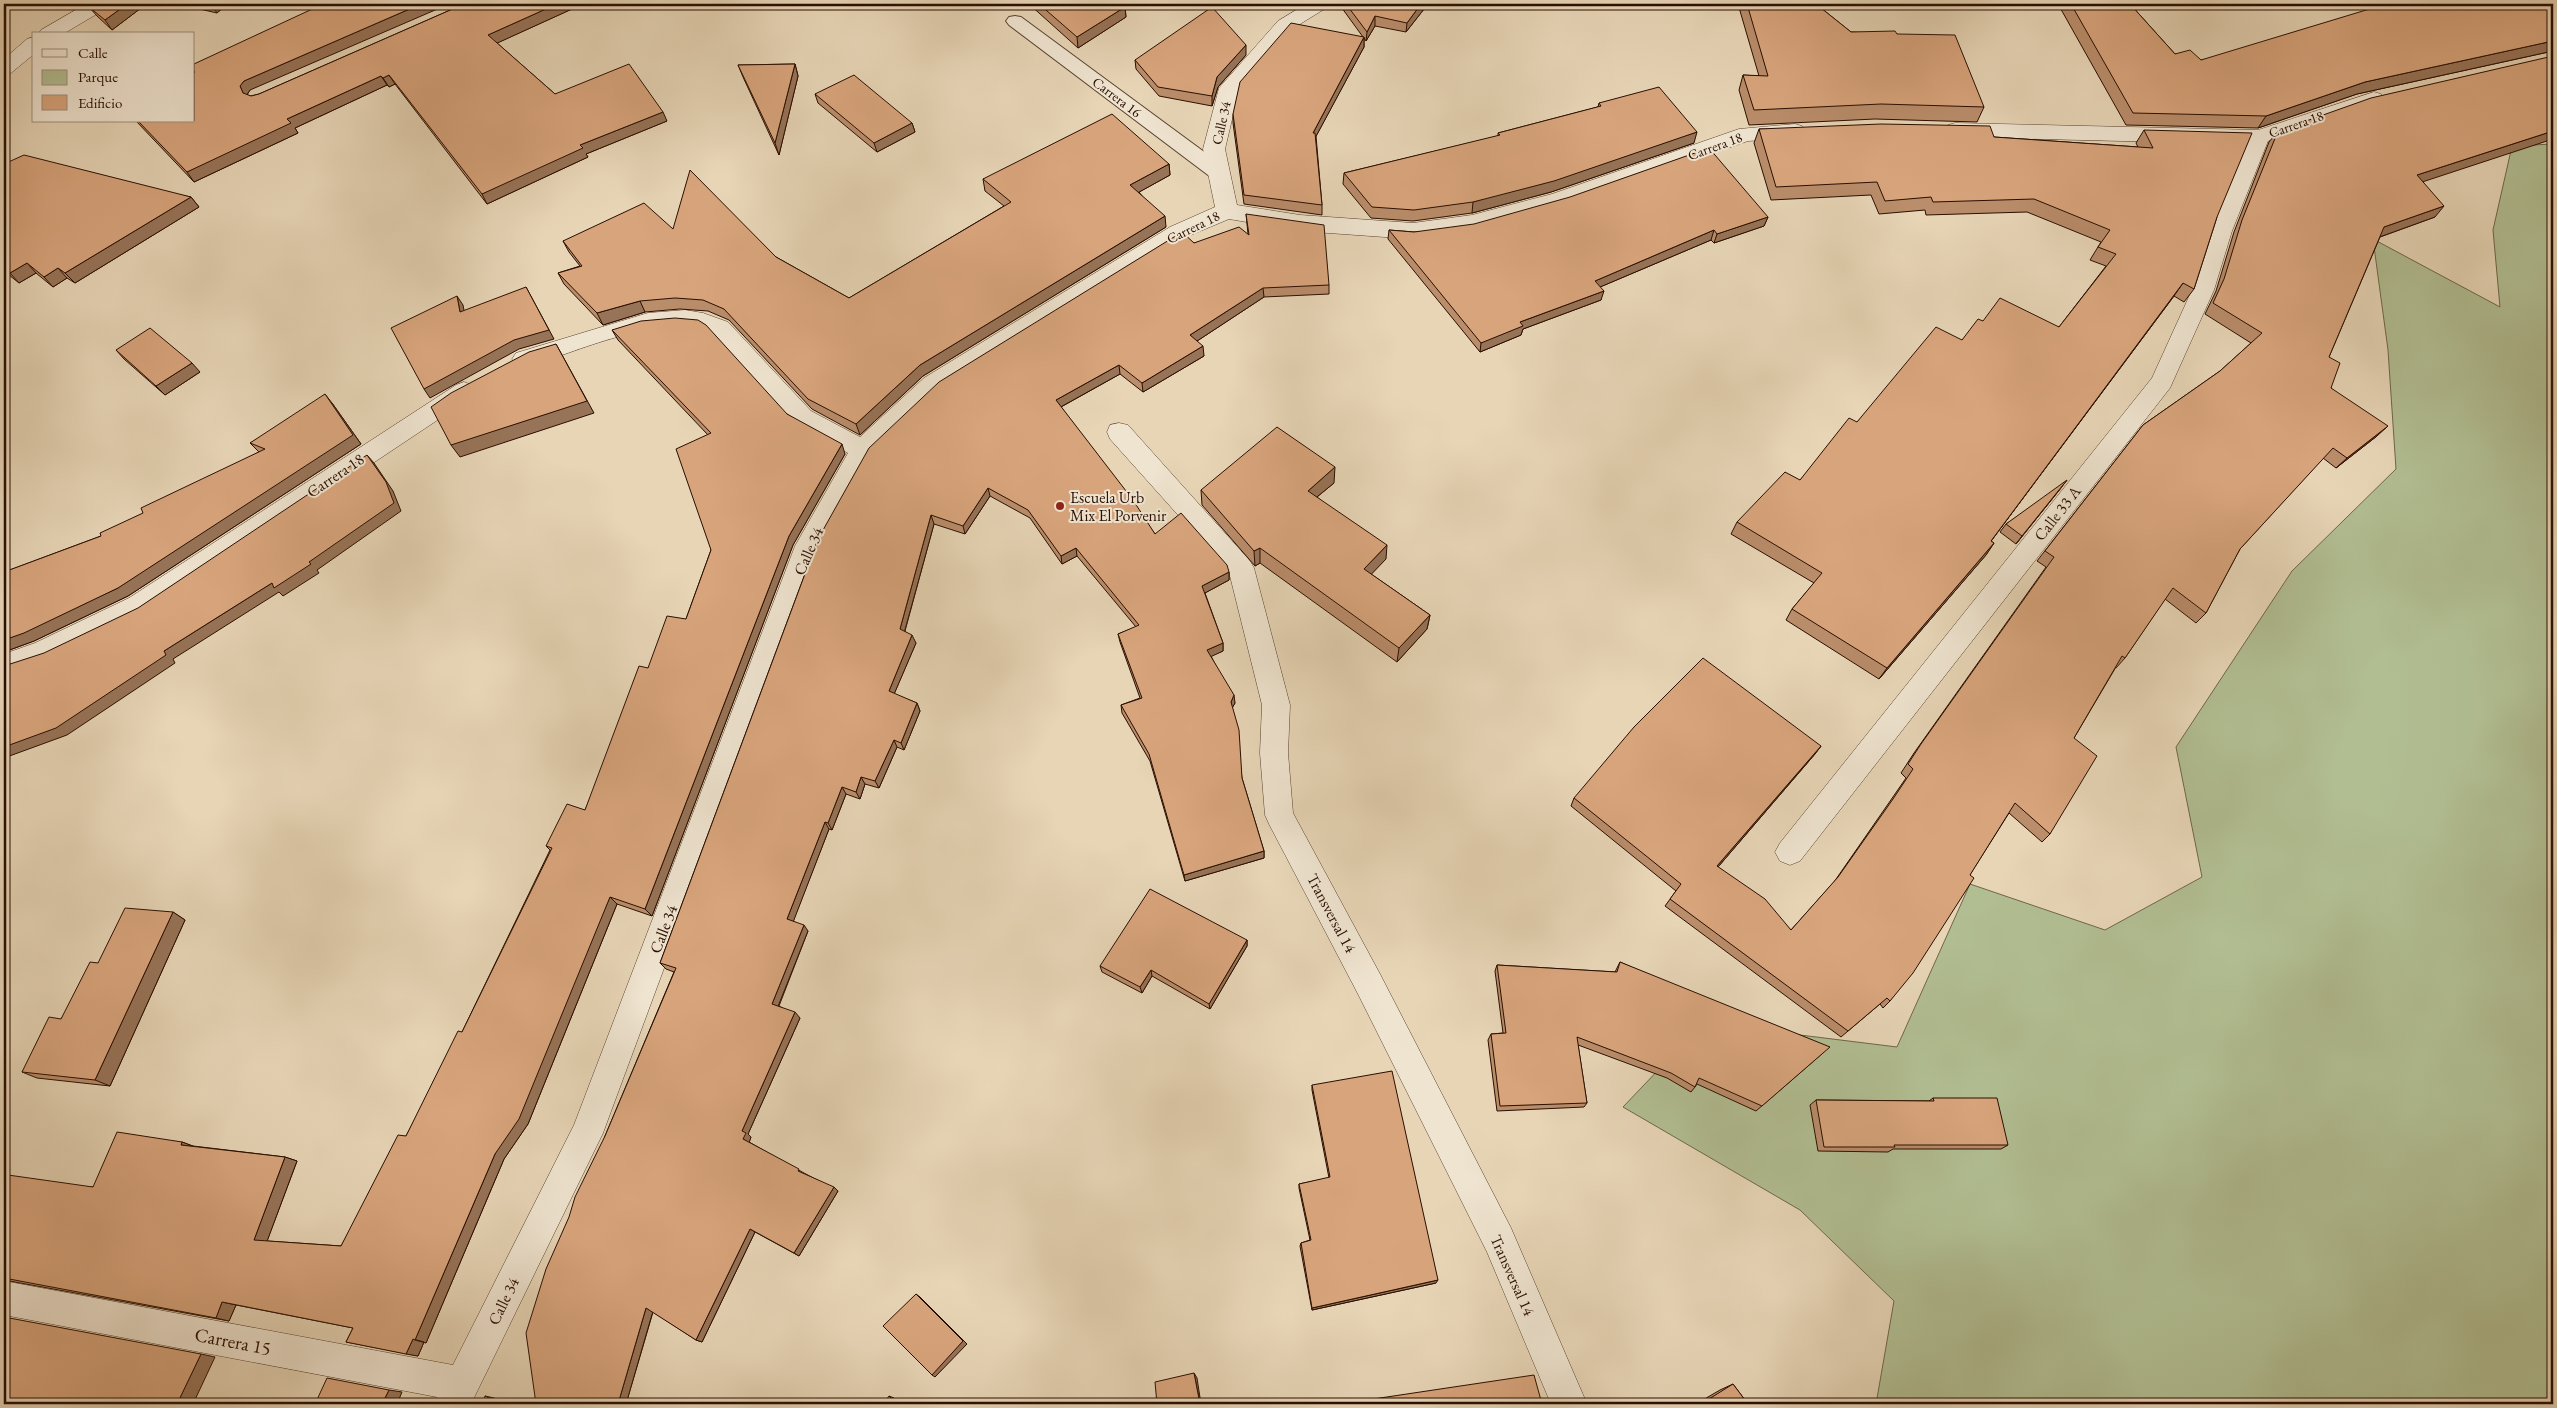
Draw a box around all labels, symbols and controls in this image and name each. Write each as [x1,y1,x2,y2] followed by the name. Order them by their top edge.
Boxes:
[32,32,195,122] legend
[78,43,108,62] text: Calle
[78,67,118,86] text: Parque
[1089,73,1145,121] street label: Carrera 16
[78,93,122,112] text: Edificio
[1207,99,1235,146] street label: Calle 34
[2266,106,2326,142] street label: Carrera 18
[1685,128,1745,164] street label: Carrera 18
[1164,206,1223,248] street label: Carrera 18
[302,448,368,502] street label: Carrera 18
[2029,481,2086,545] street label: Calle 33 A
[1070,487,1167,526] place label: Escuela Urb Mix El Porvenir
[1054,500,1066,512] marker: Escuela Urb Mix El Porvenir
[789,524,828,578] street label: Calle 34
[1302,870,1361,957] street label: Transversal 14
[645,902,682,956] street label: Calle 34
[1485,1231,1540,1319] street label: Transversal 14
[483,1274,524,1328] street label: Calle 34
[193,1322,273,1361] street label: Carrera 15

